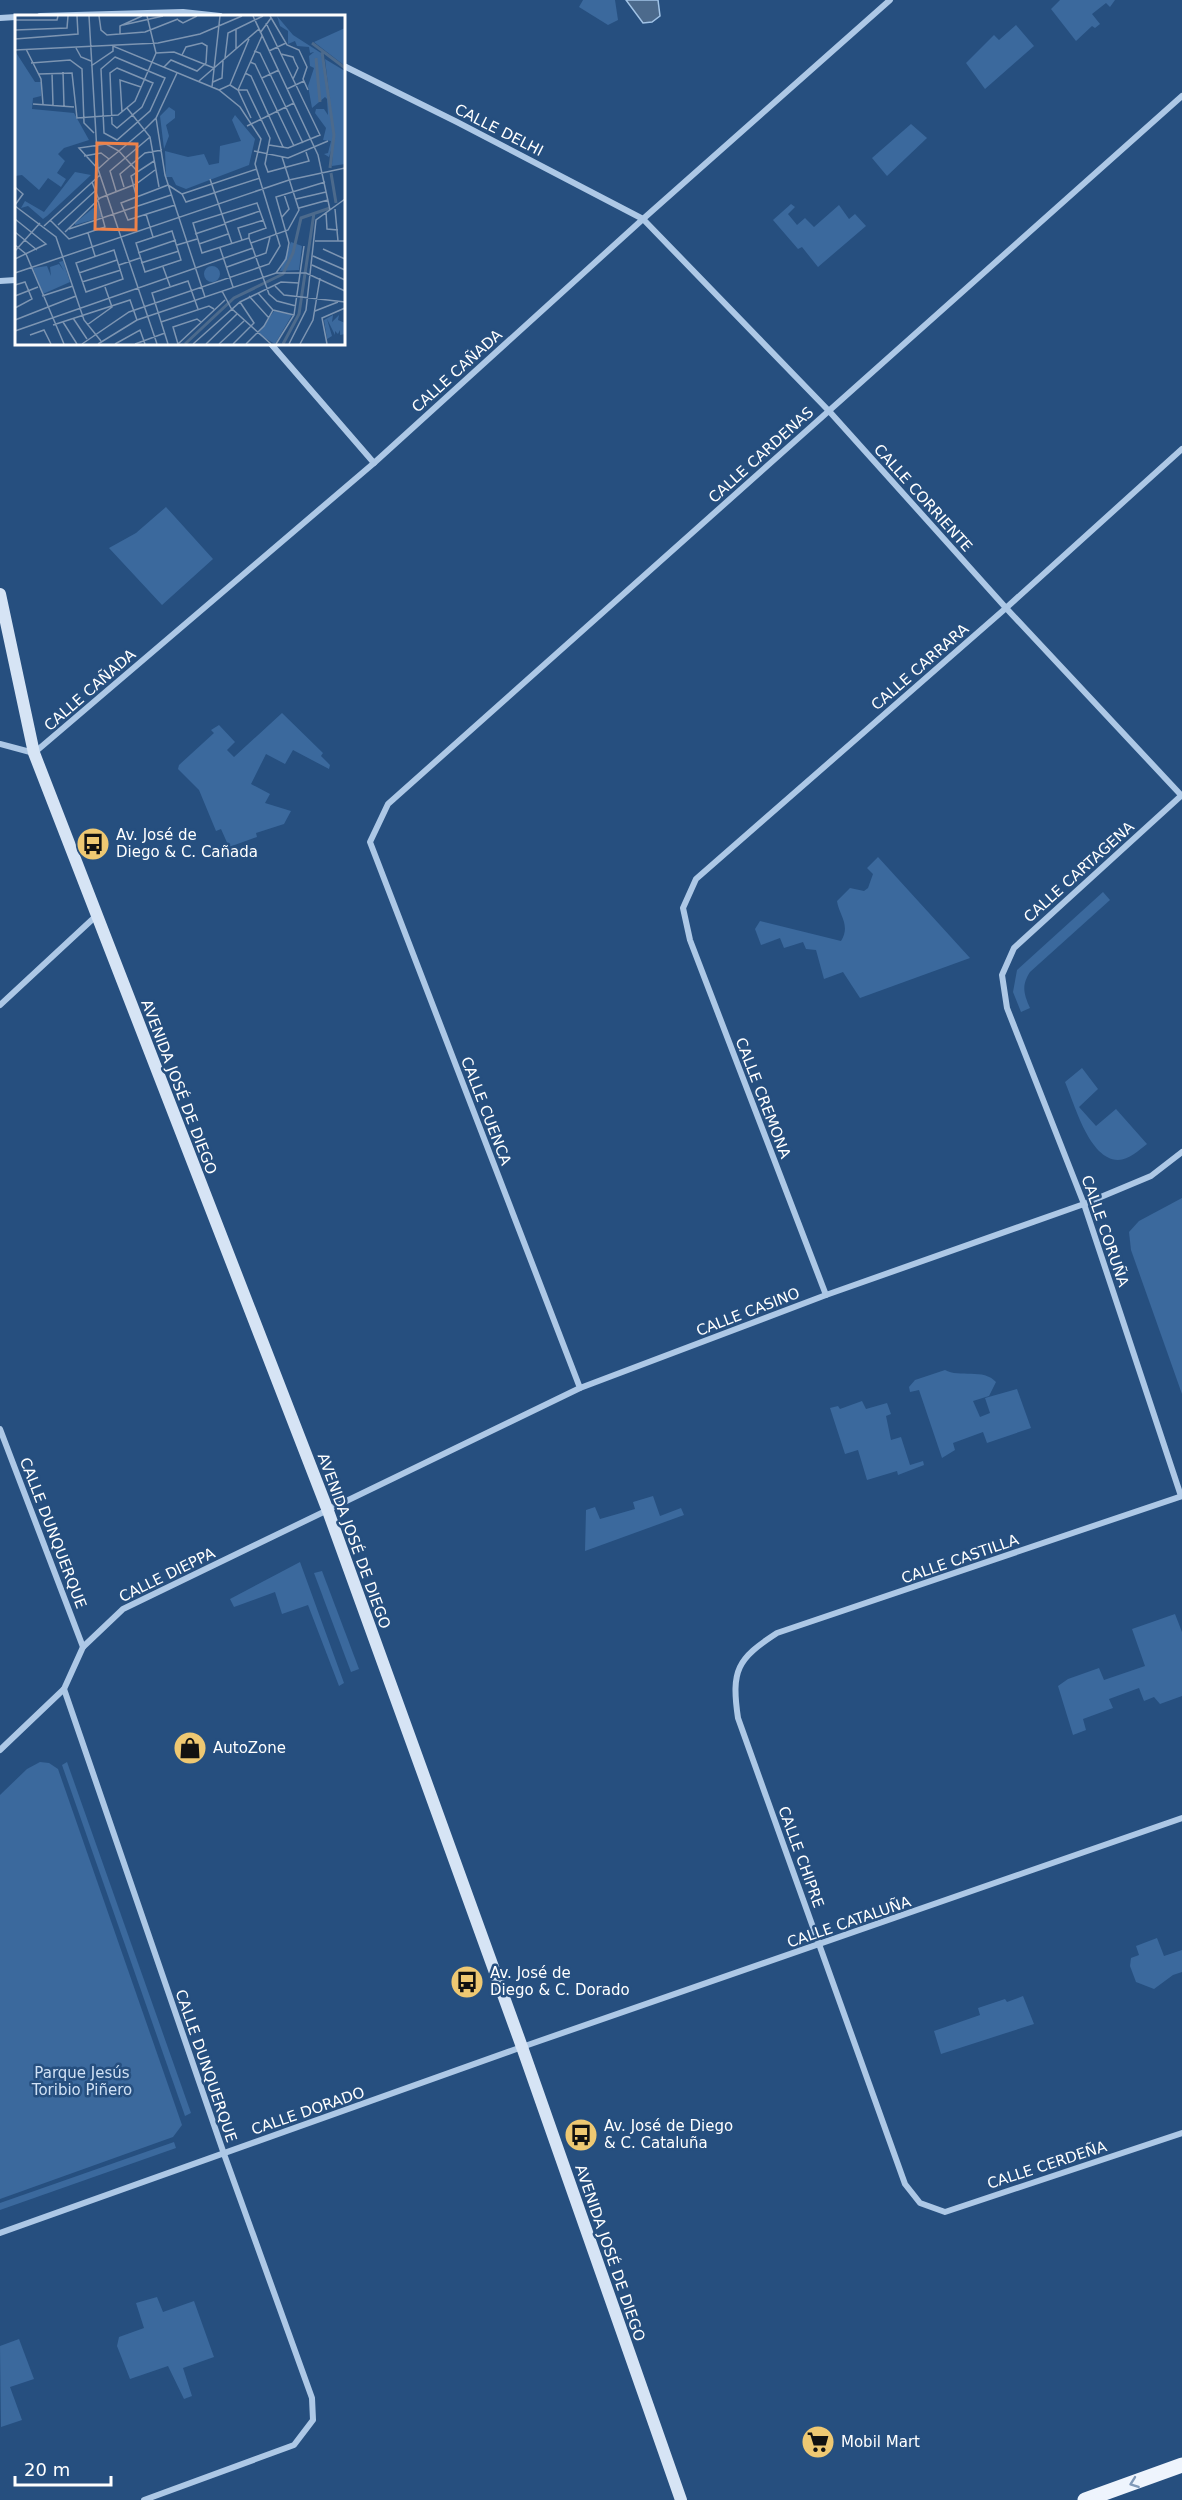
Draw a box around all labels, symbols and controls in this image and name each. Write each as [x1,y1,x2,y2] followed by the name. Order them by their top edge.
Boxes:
[15,15,345,345] inset map
[452,100,546,160] street label: CALLE DELHI
[407,324,506,416] street label: CALLE CAÑADA
[705,403,817,507] street label: CALLE CARDENAS
[870,440,976,556] street label: CALLE CORRIENTE
[868,619,973,714] street label: CALLE CARRARA
[40,644,140,735] street label: CALLE CAÑADA
[1020,817,1138,926] street label: CALLE CARTAGENA
[75,826,111,862] bus stop icon: Av. José de Diego & C. Cañada
[116,826,258,861] place label: Av. José de Diego & C. Cañada
[137,997,222,1177] street label: AVENIDA JOSÉ DE DIEGO
[732,1035,795,1162] street label: CALLE CREMONA
[457,1054,515,1168] street label: CALLE CUENCA
[1077,1172,1134,1290] street label: CALLE CORUÑA
[694,1284,802,1340] street label: CALLE CASINO
[314,1450,395,1631] street label: AVENIDA JOSÉ DE DIEGO
[16,1455,90,1611] street label: CALLE DUNQUERQUE
[899,1530,1022,1588] street label: CALLE CASTILLA
[116,1544,219,1606] street label: CALLE DIEPPA
[172,1730,208,1766] shop icon: AutoZone
[213,1739,286,1757] place label: AutoZone
[774,1804,828,1910] street label: CALLE CHIPRE
[784,1891,914,1952] street label: CALLE CATALUÑA
[449,1964,485,2000] bus stop icon: Av. José de Diego & C. Dorado
[490,1964,630,1999] place label: Av. José de Diego & C. Dorado
[171,1987,241,2145] street label: CALLE DUNQUERQUE
[31,2064,132,2099] park label: Parque Jesús Toribio Piñero
[249,2083,367,2139] street label: CALLE DORADO
[563,2117,599,2153] bus stop icon: Av. José de Diego & C. Cataluña
[604,2117,733,2152] place label: Av. José de Diego & C. Cataluña
[985,2136,1110,2193] street label: CALLE CERDEÑA
[571,2162,650,2344] street label: AVENIDA JOSÉ DE DIEGO
[800,2424,836,2460] supermarket icon: Mobil Mart
[841,2433,920,2451] place label: Mobil Mart
[15,2449,111,2487] scale bar
[24,2459,70,2480] text: 20 m
[1129,2475,1140,2488] one-way arrow

